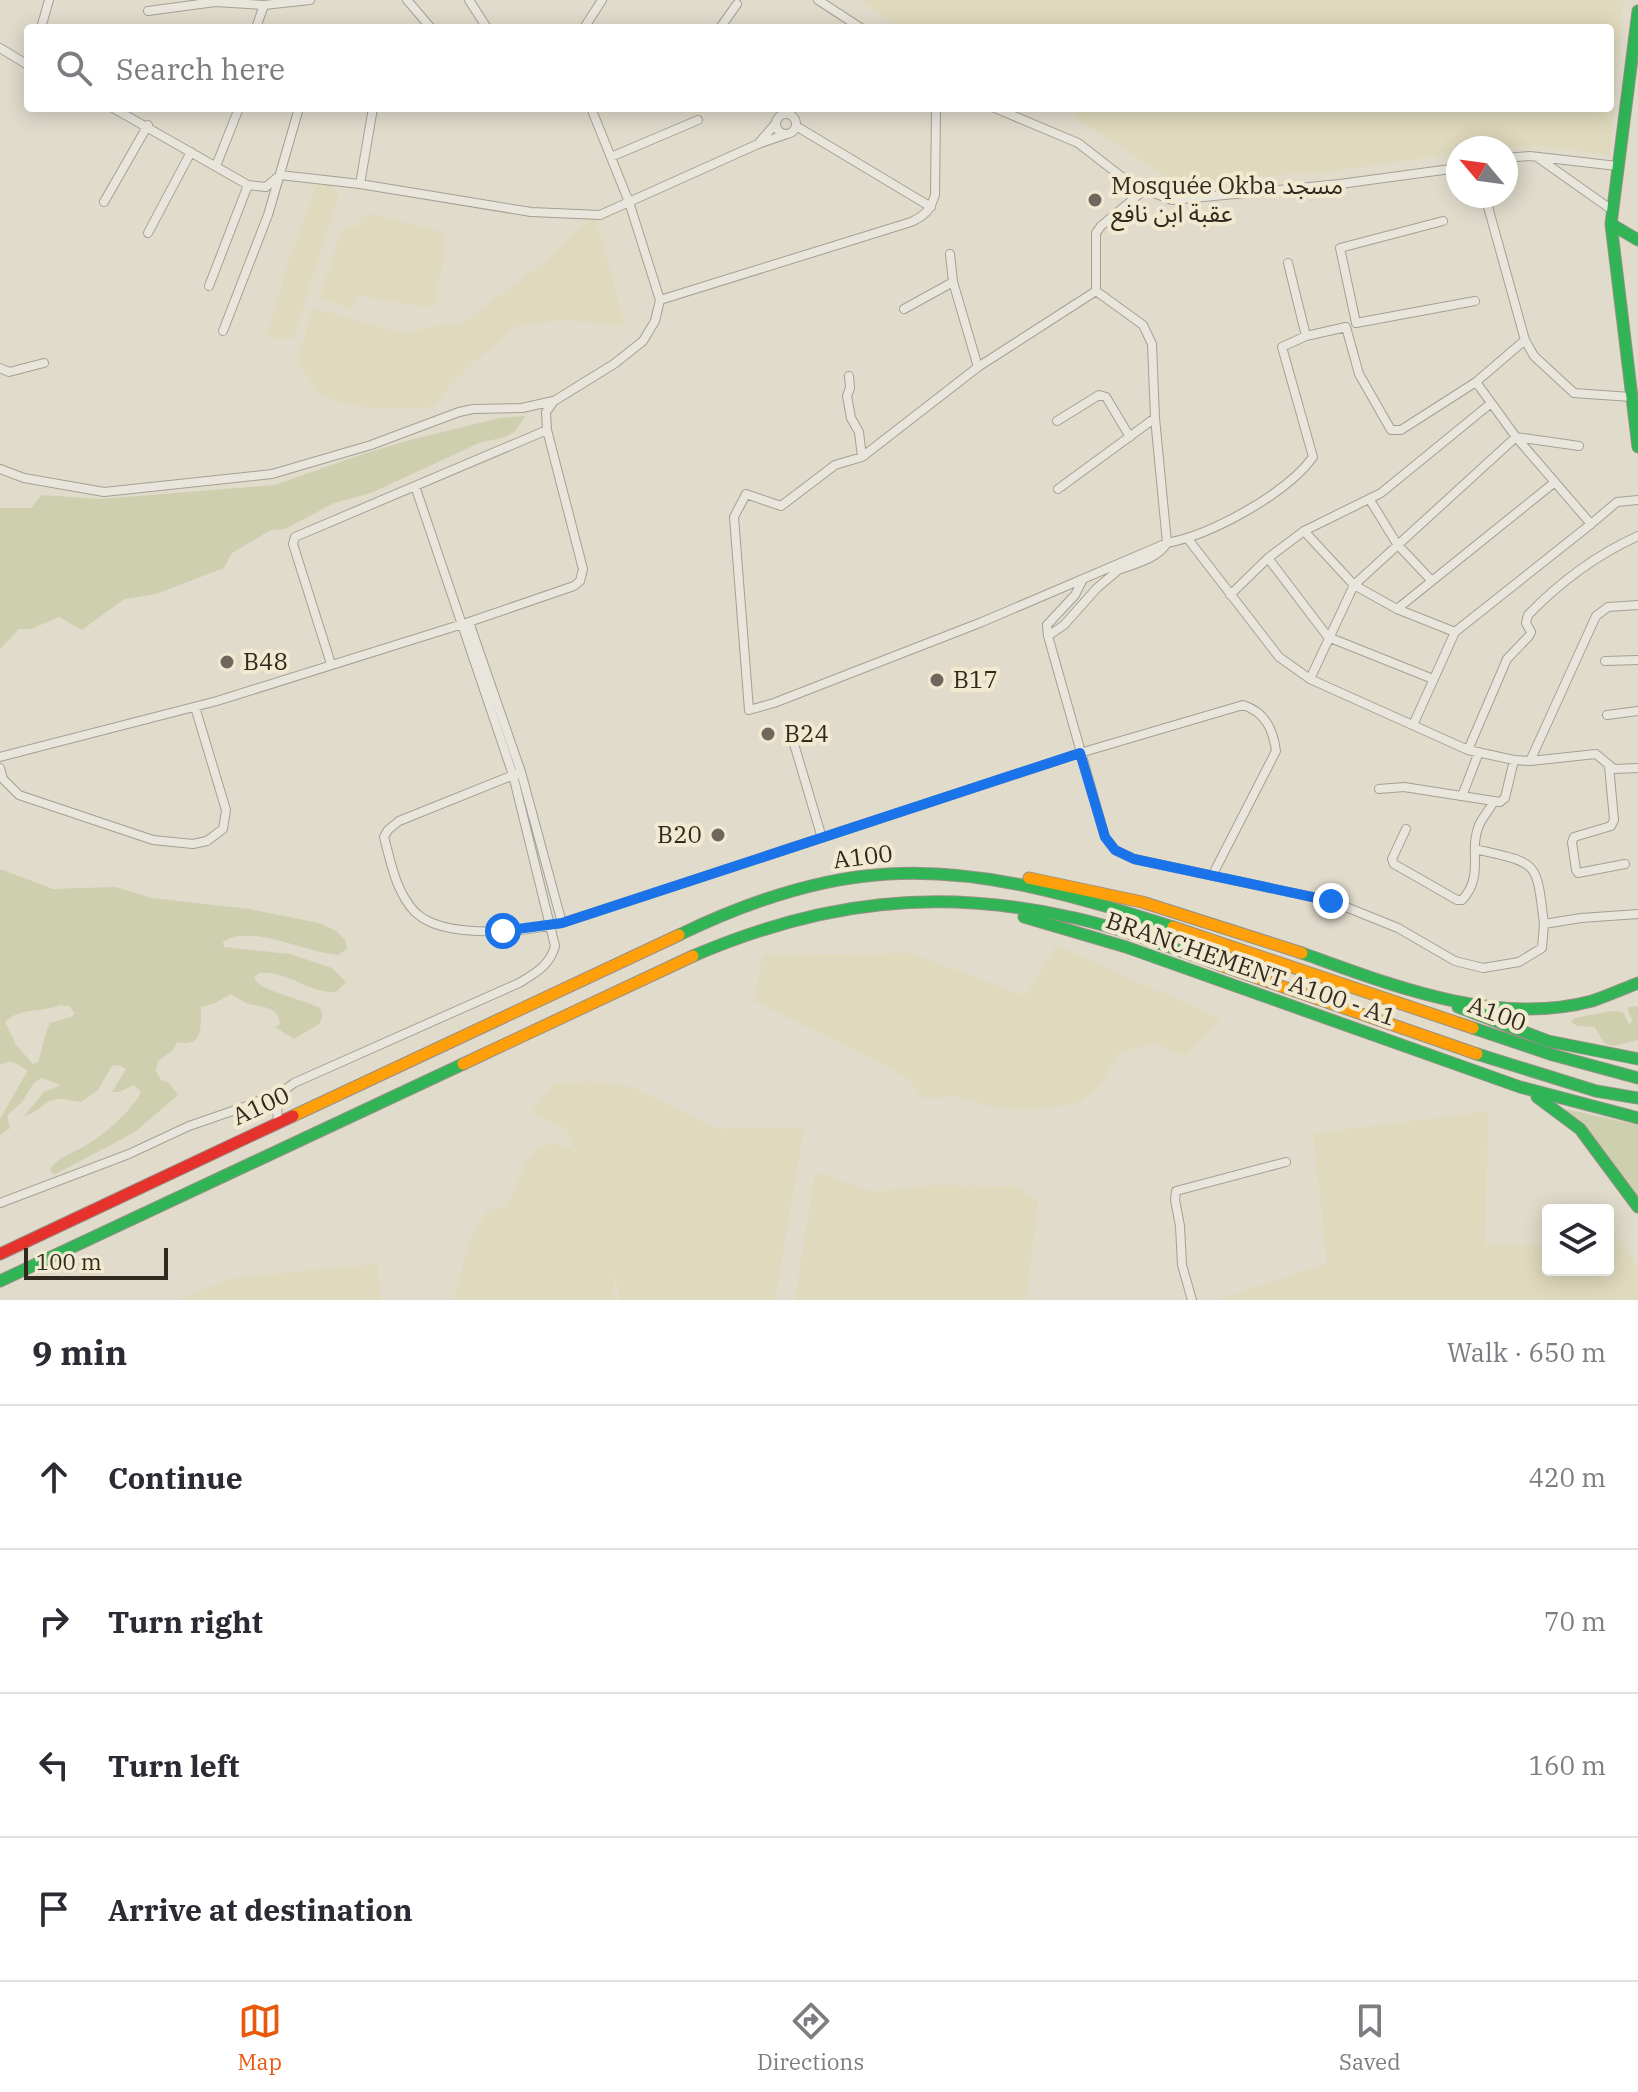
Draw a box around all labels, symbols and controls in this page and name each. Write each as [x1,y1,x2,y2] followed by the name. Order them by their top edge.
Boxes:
[24,24,1614,112] search box
[52,46,96,90] icon: search
[116,49,285,88] text: Search here
[1446,136,1518,208] north arrow
[1111,169,1343,231] place label: Mosquée Okba مسجد عقبة ابن نافع
[1086,191,1104,209] marker: Mosquée Okba مسجد عقبة ابن نافع
[243,645,288,677] place label: B48
[218,653,236,671] marker: B48
[953,663,998,695] place label: B17
[928,671,946,689] marker: B17
[784,717,829,749] place label: B24
[759,725,777,743] marker: B24
[657,818,702,850] place label: B20
[709,826,727,844] marker: B20
[831,836,894,876] street label: A100
[1313,883,1349,919] route end
[1102,903,1401,1033] street label: BRANCHEMENT A100 - A1
[485,913,521,949] route start
[1464,988,1531,1038] street label: A100
[227,1078,294,1132] street label: A100
[1542,1204,1614,1276] map controls
[1542,1204,1614,1276] button: layers
[24,1244,168,1280] scale bar
[36,1247,102,1276] text: 100 m
[32,1330,127,1374] text: 9 min
[1447,1335,1606,1369] text: Walk · 650 m
[32,1455,76,1499] icon: ahead
[108,1458,243,1497] text: Continue
[1528,1460,1606,1494] text: 420 m
[32,1599,76,1643] icon: right
[108,1602,263,1641] text: Turn right
[1544,1604,1606,1638] text: 70 m
[32,1743,76,1787] icon: left
[108,1746,240,1785] text: Turn left
[1528,1748,1606,1782] text: 160 m
[32,1887,76,1931] icon: arrive
[108,1890,413,1929] text: Arrive at destination
[237,1999,282,2076] tab: Map
[757,1999,864,2076] tab: Directions
[1339,1999,1401,2076] tab: Saved

